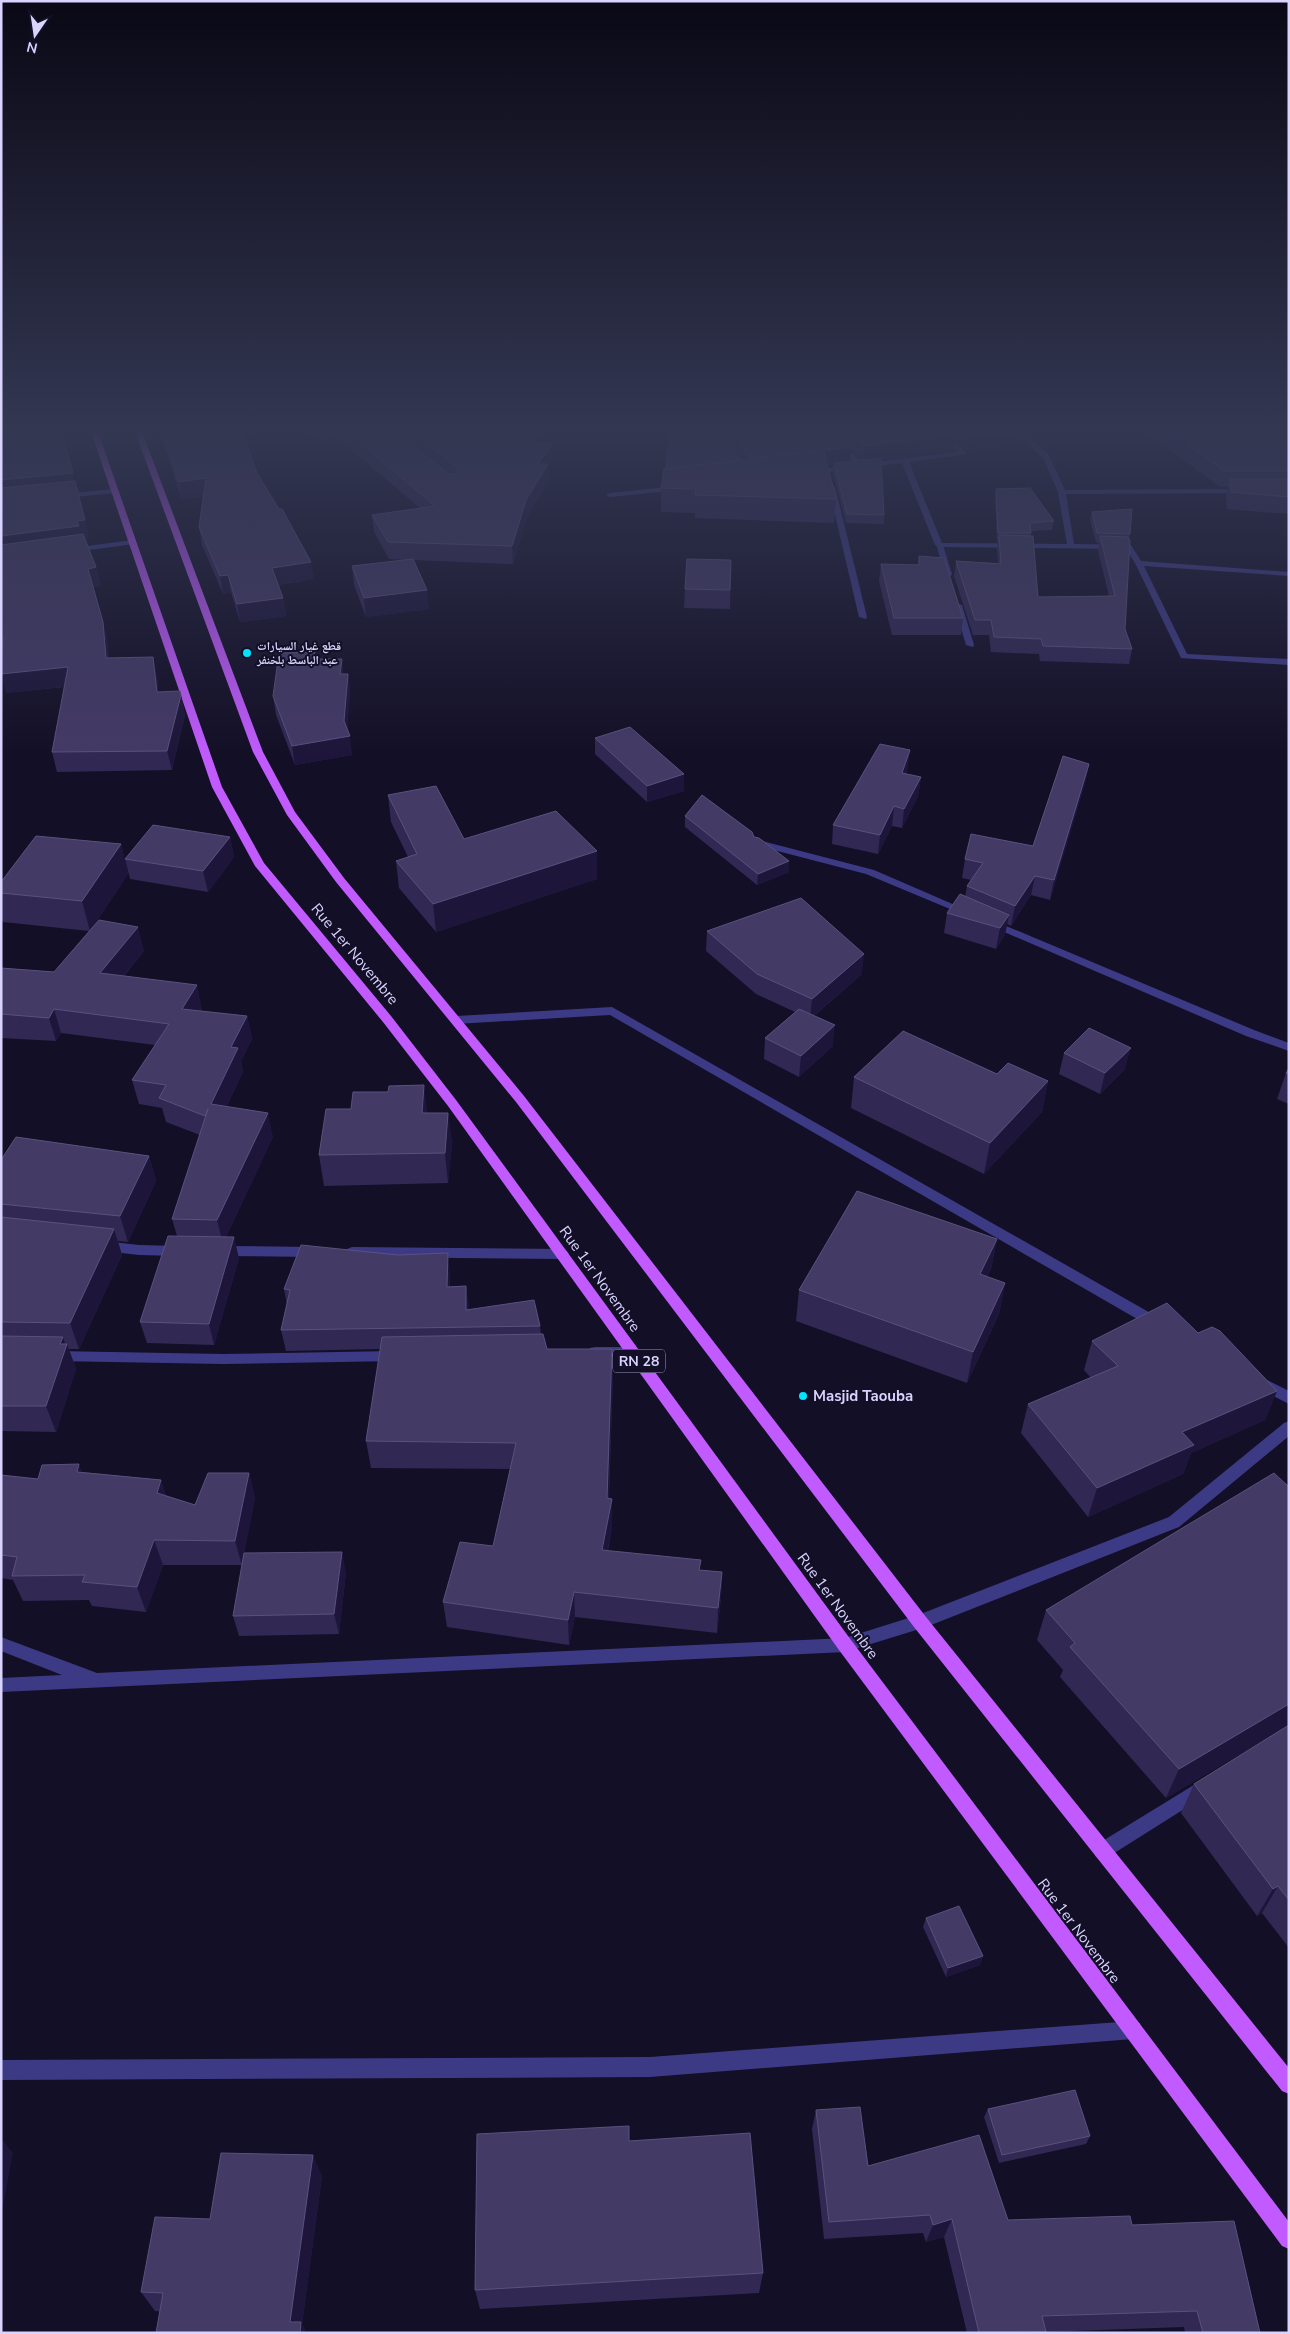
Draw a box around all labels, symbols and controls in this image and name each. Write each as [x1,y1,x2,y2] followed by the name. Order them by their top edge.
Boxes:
[10,10,60,60] north arrow
[25,37,39,58] text: N
[256,638,341,668] place label: قطع غيار السيارات عبد الباسط بلخنفر
[241,647,253,659] marker: قطع غيار السيارات عبد الباسط بلخنفر
[307,899,403,1009] street label: Rue 1er Novembre
[555,1222,645,1336] street label: Rue 1er Novembre
[613,1350,665,1372] road number: RN 28
[813,1386,913,1406] place label: Masjid Taouba
[797,1390,809,1402] marker: Masjid Taouba
[793,1549,883,1663] street label: Rue 1er Novembre
[1033,1875,1125,1987] street label: Rue 1er Novembre

